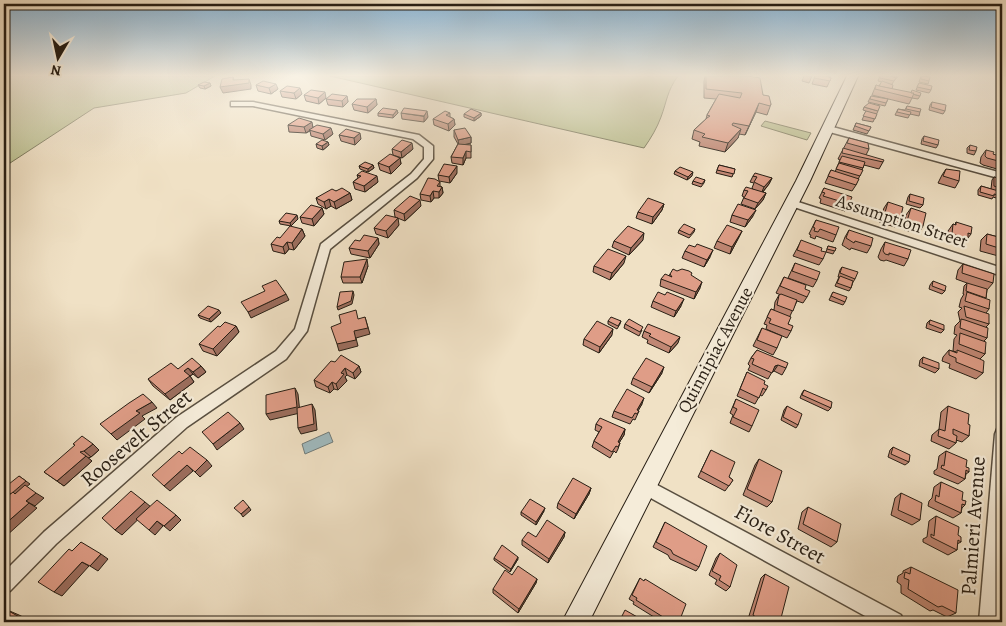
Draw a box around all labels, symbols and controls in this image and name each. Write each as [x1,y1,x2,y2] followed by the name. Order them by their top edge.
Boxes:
[32,32,82,82] north arrow
[50,60,63,81] text: N
[832,188,971,254] street label: Assumption Street
[672,283,758,417] street label: Quinnipiac Avenue
[74,383,198,493] street label: Roosevelt Street
[954,455,992,597] street label: Palmieri Avenue
[730,498,830,570] street label: Fiore Street

